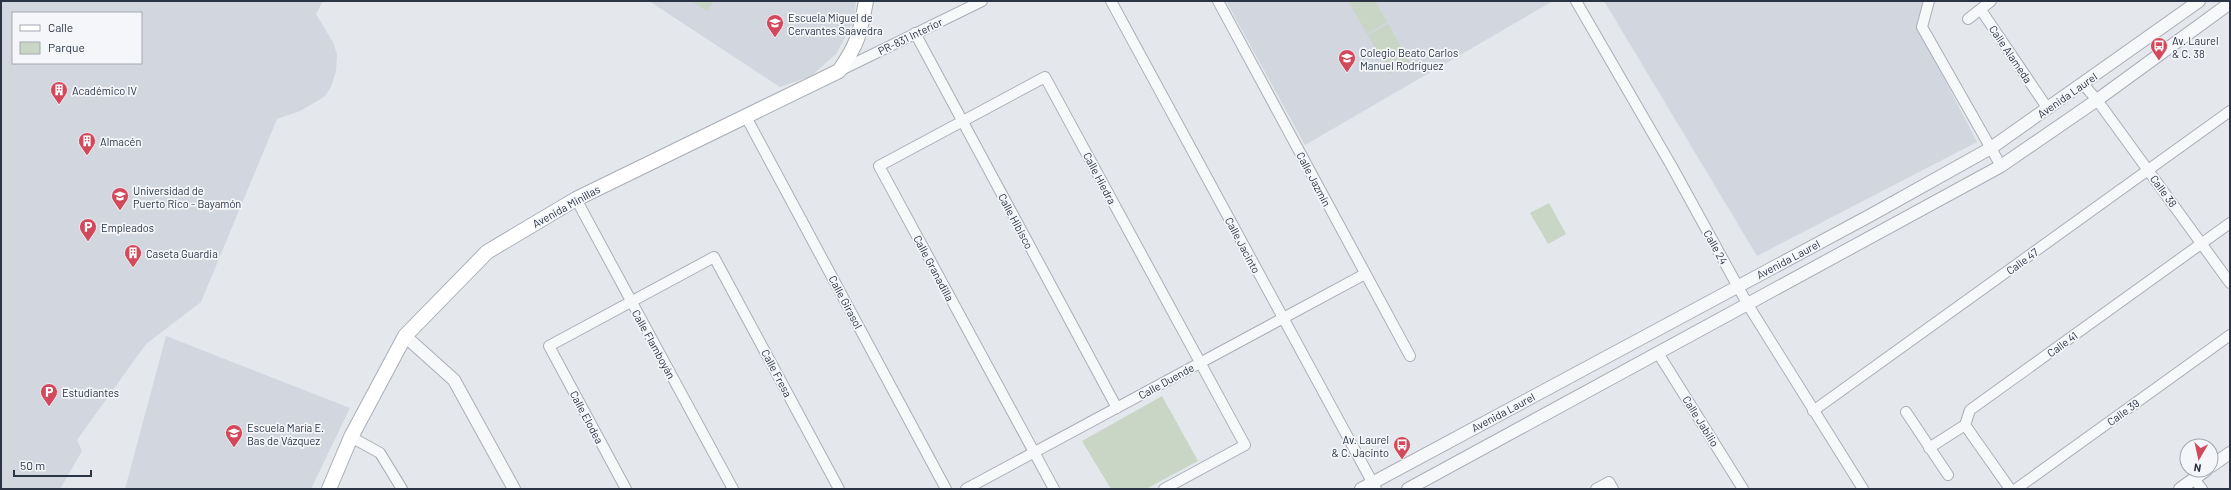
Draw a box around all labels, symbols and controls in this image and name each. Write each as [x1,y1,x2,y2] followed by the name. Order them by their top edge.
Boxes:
[788,11,883,37] place label: Escuela Miguel de Cervantes Saavedra
[12,12,142,64] legend
[765,13,785,38] school or university icon: Escuela Miguel de Cervantes Saavedra
[876,15,944,57] street label: PR-831 Interior
[48,20,73,34] text: Calle
[1987,23,2035,85] street label: Calle Alameda
[2172,34,2218,60] place label: Av. Laurel & C. 38
[2149,36,2169,61] bus stop icon: Av. Laurel & C. 38
[48,40,85,54] text: Parque
[1360,46,1458,72] place label: Colegio Beato Carlos Manuel Rodríguez
[1337,48,1357,73] school or university icon: Colegio Beato Carlos Manuel Rodríguez
[2035,70,2099,120] street label: Avenida Laurel
[49,80,69,105] building icon: Académico IV
[72,84,137,97] place label: Académico IV
[77,131,97,156] building icon: Almacén
[100,135,141,148] place label: Almacén
[1081,150,1119,206] street label: Calle Hiedra
[1294,150,1334,208] street label: Calle Jazmín
[2148,172,2180,210] street label: Calle 38
[530,182,602,230] street label: Avenida Minillas
[133,184,241,210] place label: Universidad de Puerto Rico - Bayamón
[110,186,130,211] school or university icon: Universidad de Puerto Rico - Bayamón
[996,191,1036,251] street label: Calle Hibisco
[1223,215,1263,275] street label: Calle Jacinto
[78,217,98,242] parking icon: Empleados
[101,221,154,234] place label: Empleados
[1701,228,1731,266] street label: Calle 24
[911,233,957,303] street label: Calle Granadilla
[1754,237,1822,281] street label: Avenida Laurel
[123,243,143,268] building icon: Caseta Guardia
[2004,245,2040,277] street label: Calle 47
[146,247,218,260] place label: Caseta Guardia
[827,273,865,331] street label: Calle Girasol
[630,307,678,381] street label: Calle Flamboyán
[2044,329,2080,359] street label: Calle 41
[759,347,795,399] street label: Calle Fresa
[1136,360,1196,402] street label: Calle Duende
[39,382,59,407] parking icon: Estudiantes
[62,386,119,399] place label: Estudiantes
[568,388,606,446] street label: Calle Elodea
[1469,390,1537,434] street label: Avenida Laurel
[1680,393,1722,449] street label: Calle Jabilio
[2104,396,2142,428] street label: Calle 39
[247,421,324,447] place label: Escuela María E. Bas de Vázquez
[224,423,244,448] school or university icon: Escuela María E. Bas de Vázquez
[1331,433,1389,459] place label: Av. Laurel & C. Jacinto
[1392,435,1412,460] bus stop icon: Av. Laurel & C. Jacinto
[2179,438,2219,478] north arrow
[14,452,91,478] scale bar
[20,458,45,472] text: 50 m
[2193,461,2202,475] text: N

